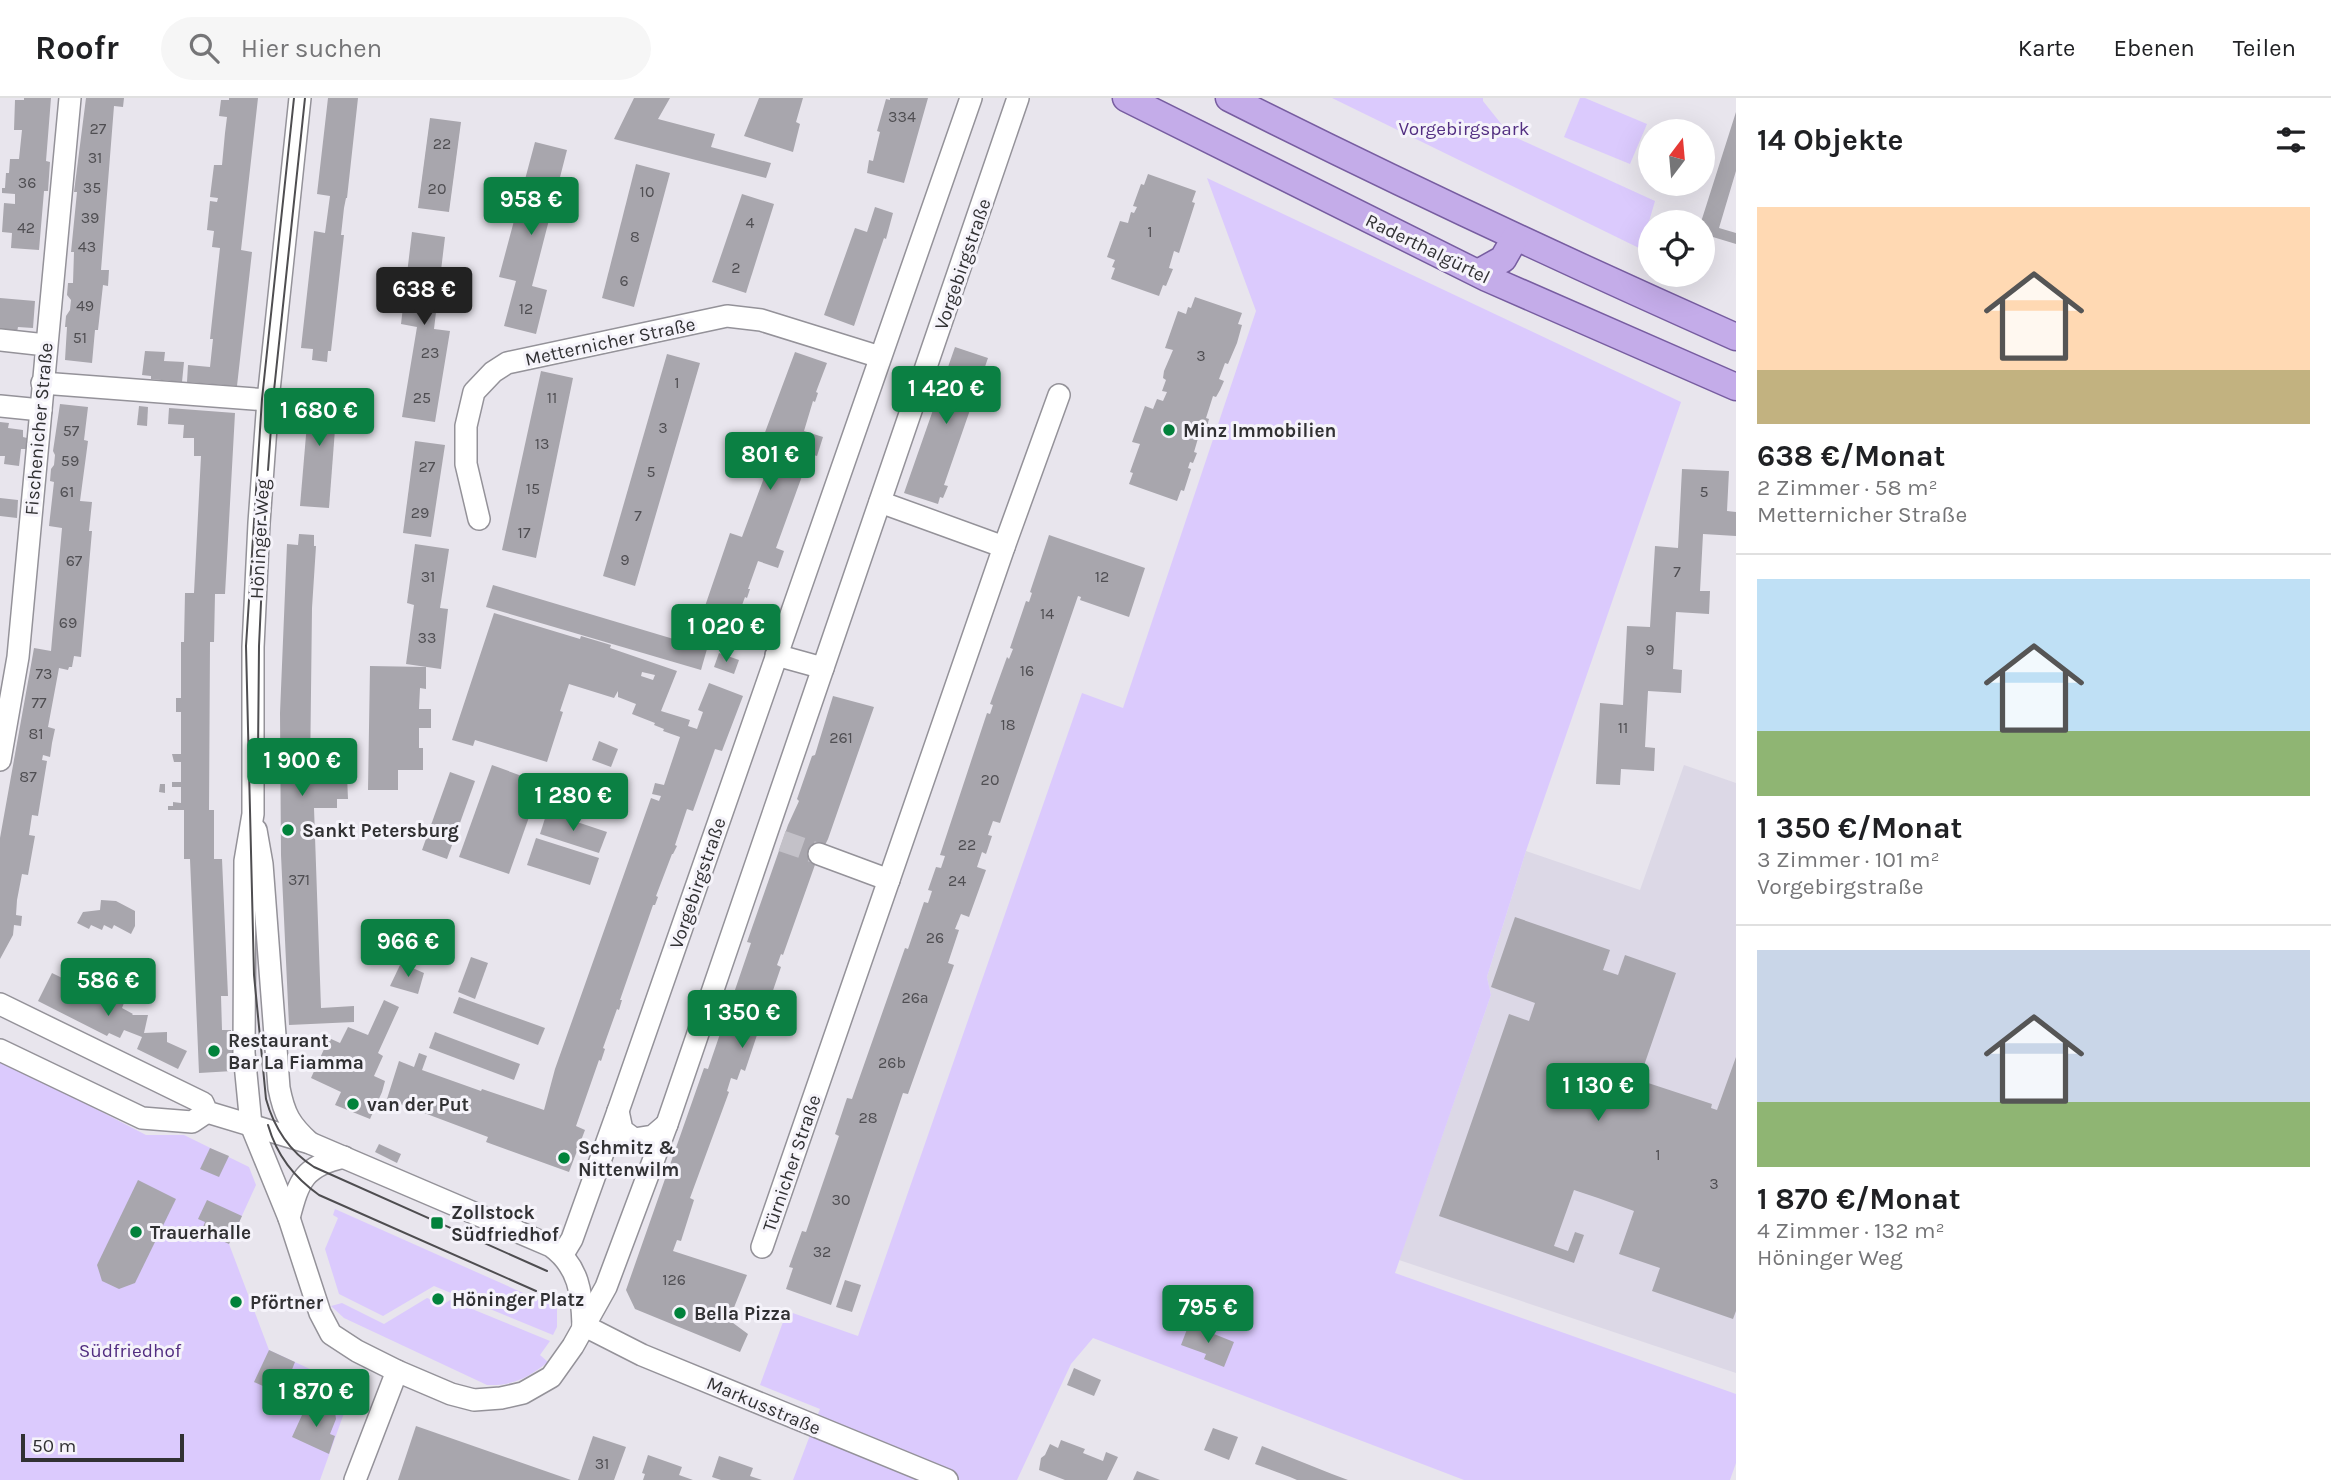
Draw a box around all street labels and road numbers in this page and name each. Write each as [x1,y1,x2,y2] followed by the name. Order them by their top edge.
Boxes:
[930,196,996,333] street label: Vorgebirgstraße
[1362,209,1493,289] street label: Raderthalgürtel
[523,313,697,371] street label: Metternicher Straße
[20,342,58,516] street label: Fischenicher Straße
[246,478,274,600] street label: Höninger Weg
[665,815,731,952] street label: Vorgebirgstraße
[758,1092,826,1235] street label: Türnicher Straße
[703,1372,824,1440] street label: Markusstraße

